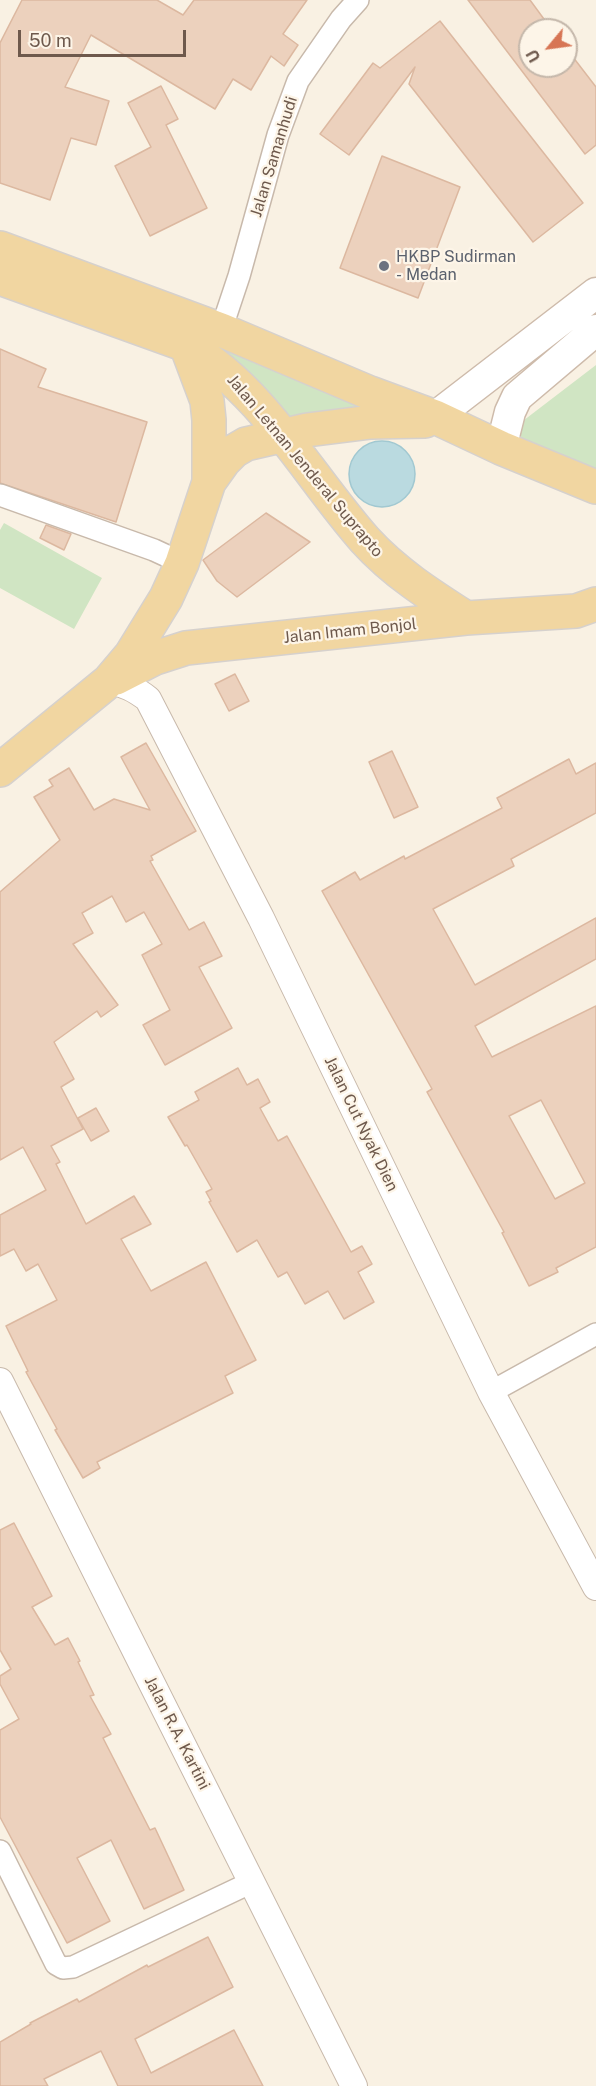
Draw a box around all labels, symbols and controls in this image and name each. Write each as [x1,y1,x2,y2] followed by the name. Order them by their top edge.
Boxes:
[21,18,189,56] scale bar
[518,18,578,78] north arrow
[29,30,72,51] text: 50 m
[522,46,545,66] text: U
[246,94,302,220] street label: Jalan Samanhudi
[396,247,516,285] place label: HKBP Sudirman - Medan
[377,259,391,273] marker: HKBP Sudirman - Medan
[223,371,387,561] street label: Jalan Letnan Jenderal Suprapto
[282,614,418,648] street label: Jalan Imam Bonjol
[320,1053,402,1195] street label: Jalan Cut Nyak Dien
[140,1673,214,1793] street label: Jalan R.A. Kartini

